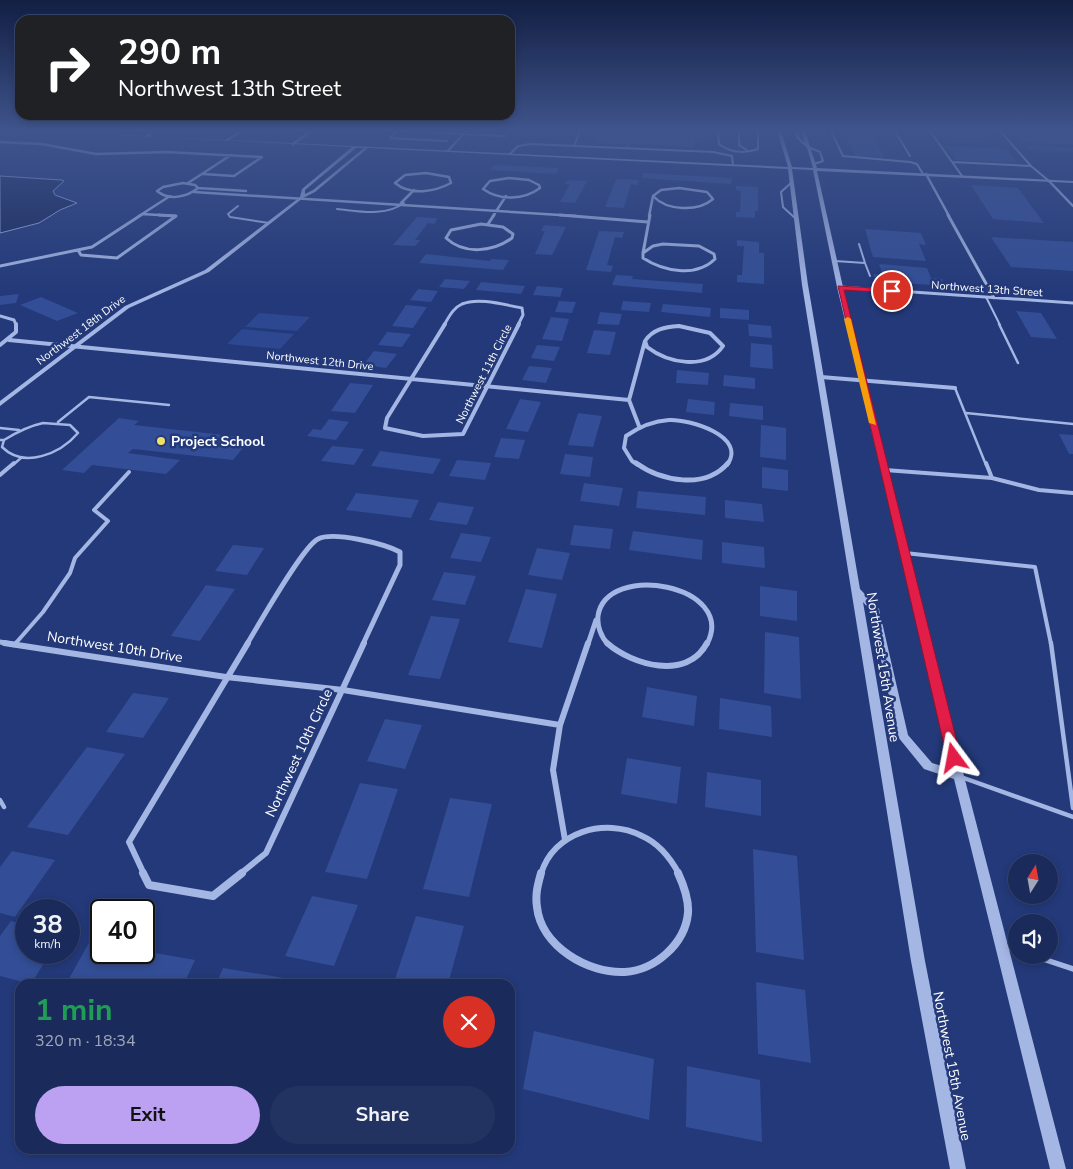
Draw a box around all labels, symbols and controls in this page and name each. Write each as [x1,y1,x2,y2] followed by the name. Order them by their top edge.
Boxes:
[118,29,221,76] text: 290 m
[35,35,100,100] icon: right
[118,74,341,104] text: Northwest 13th Street
[871,270,913,312] pin
[878,277,906,305] icon: arrive
[931,278,1043,300] street label: Northwest 13th Street
[33,292,129,368] street label: Northwest 18th Drive
[452,322,516,426] street label: Northwest 11th Circle
[266,348,374,374] street label: Northwest 12th Drive
[171,432,265,451] place label: Project School
[155,435,167,447] marker: Project School
[862,591,904,743] street label: Northwest 15th Avenue
[46,627,184,667] street label: Northwest 10th Drive
[261,686,337,820] street label: Northwest 10th Circle
[927,731,979,783] position arrow
[1008,854,1058,904] north arrow
[1008,854,1058,964] map controls
[90,899,155,964] speed limit sign: 40
[32,908,63,942] text: 38
[1008,914,1058,964] button: sound
[34,936,61,952] text: km/h
[35,990,113,1031] text: 1 min
[928,990,976,1142] street label: Northwest 15th Avenue
[443,996,495,1048] button: close
[35,1030,136,1052] text: 320 m · 18:34
[35,1086,260,1144] button: Exit
[270,1086,495,1144] button: Share

